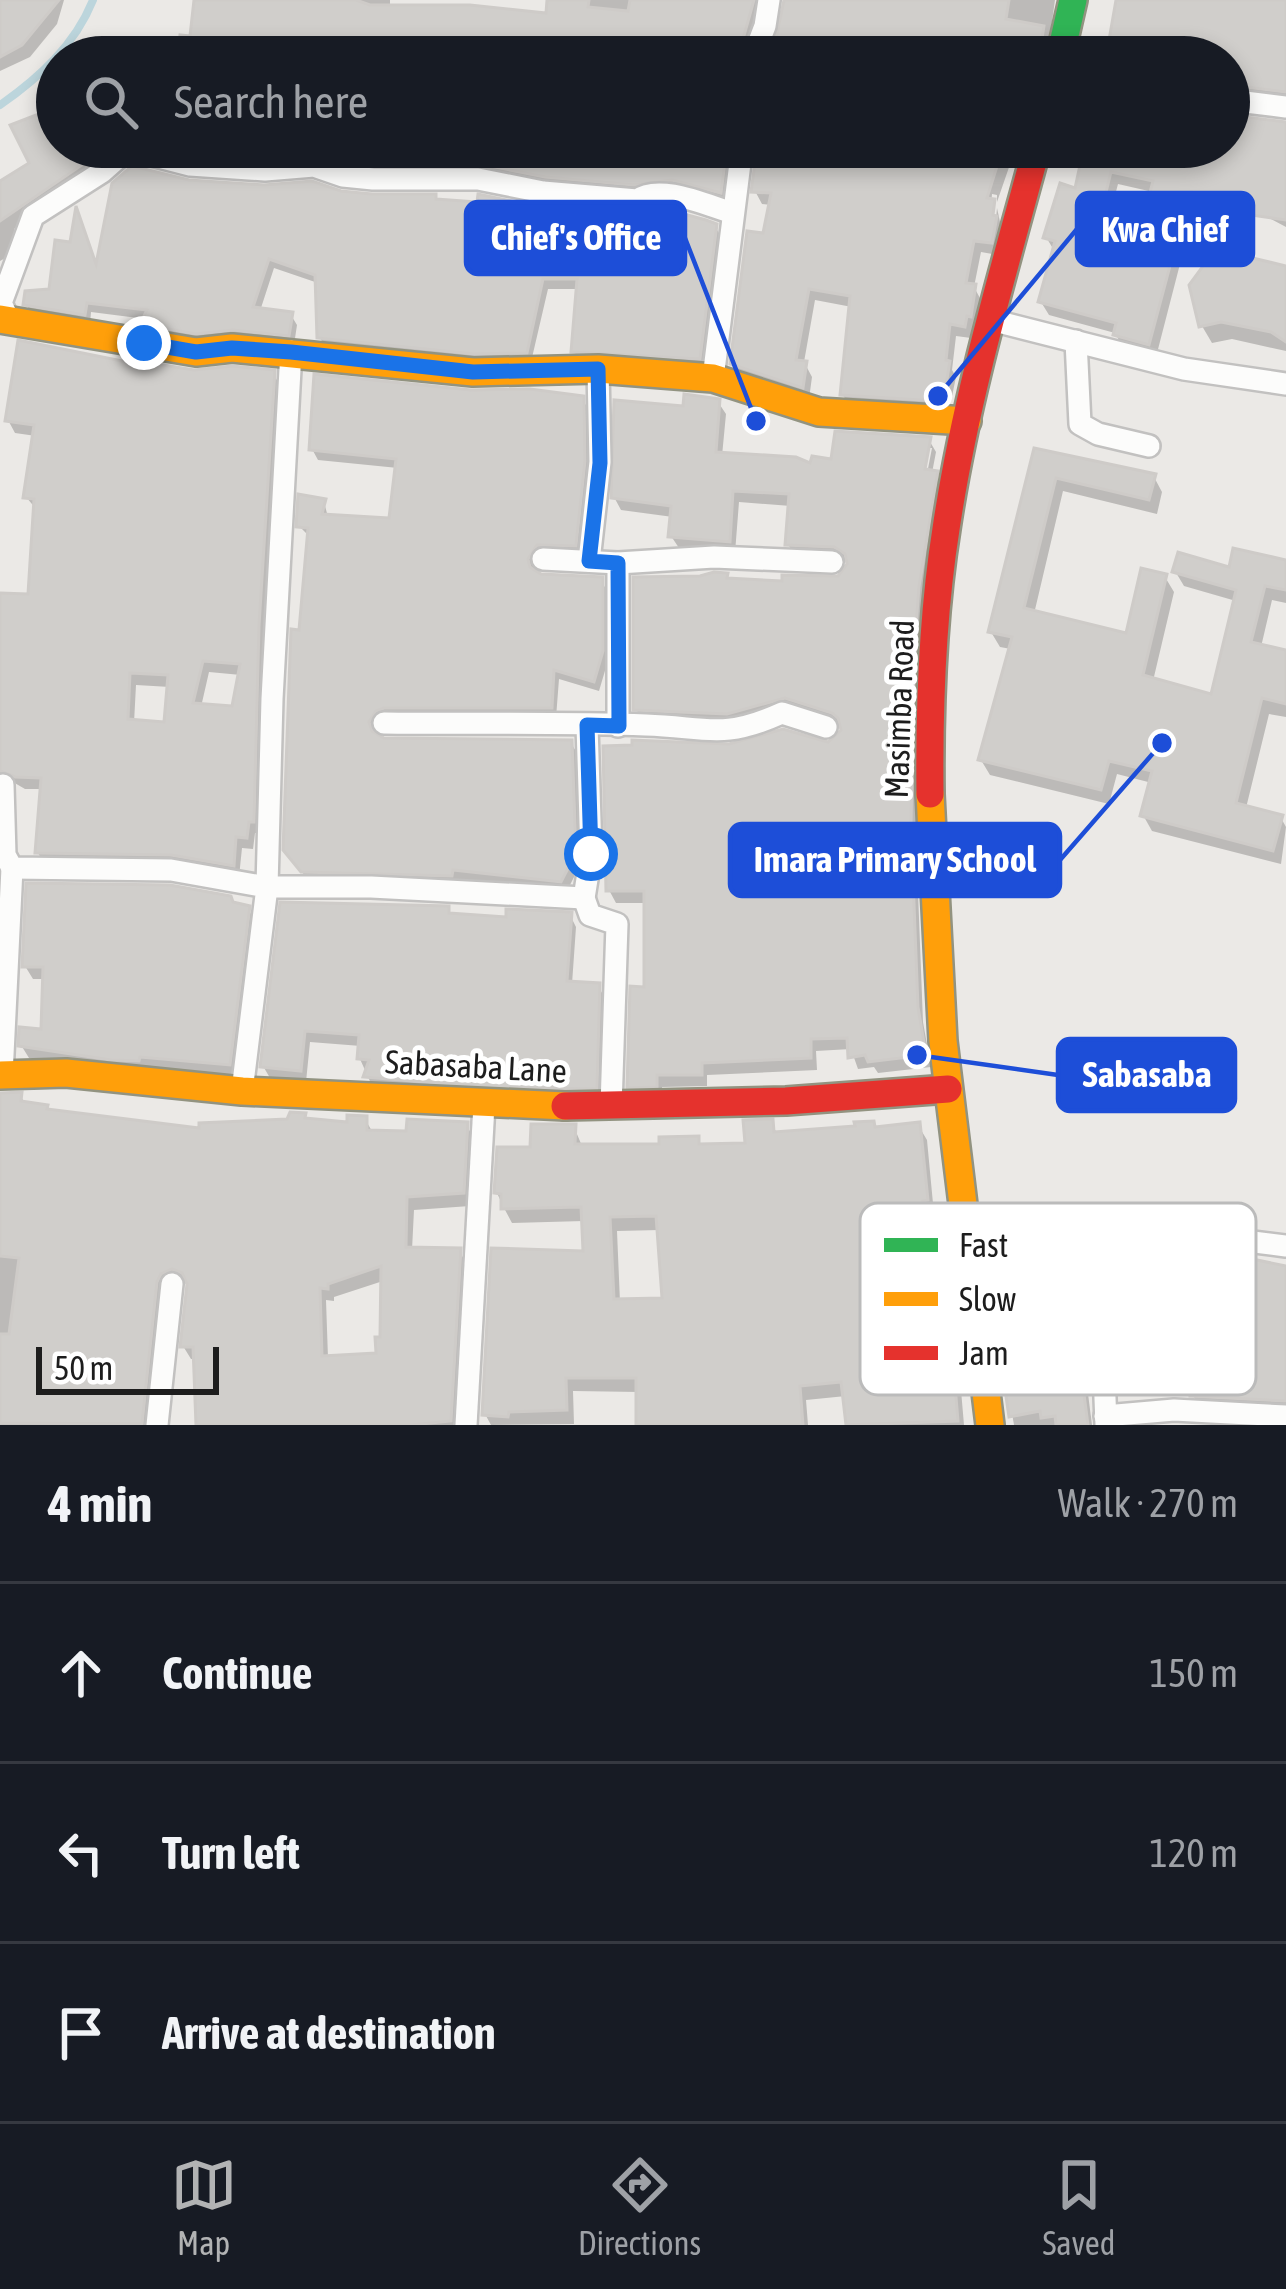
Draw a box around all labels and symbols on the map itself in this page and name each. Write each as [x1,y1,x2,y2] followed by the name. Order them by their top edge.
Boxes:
[1077,193,1253,265] callout: Kwa Chief
[466,202,685,274] callout: Chief's Office
[1101,208,1230,250] text: Kwa Chief
[491,216,661,258] text: Chief's Office
[117,316,171,370] route end
[877,619,921,799] street label: Masimba Road
[730,824,1060,896] callout: Imara Primary School
[564,827,618,881] route start
[754,838,1037,880] text: Imara Primary School
[1058,1039,1235,1111] callout: Sabasaba
[384,1042,568,1090] street label: Sabasaba Lane
[1083,1053,1211,1095] text: Sabasaba
[860,1203,1256,1395] legend
[959,1226,1008,1264] text: Fast
[959,1280,1016,1318] text: Slow
[959,1334,1009,1372] text: Jam
[36,1341,219,1394] scale bar

